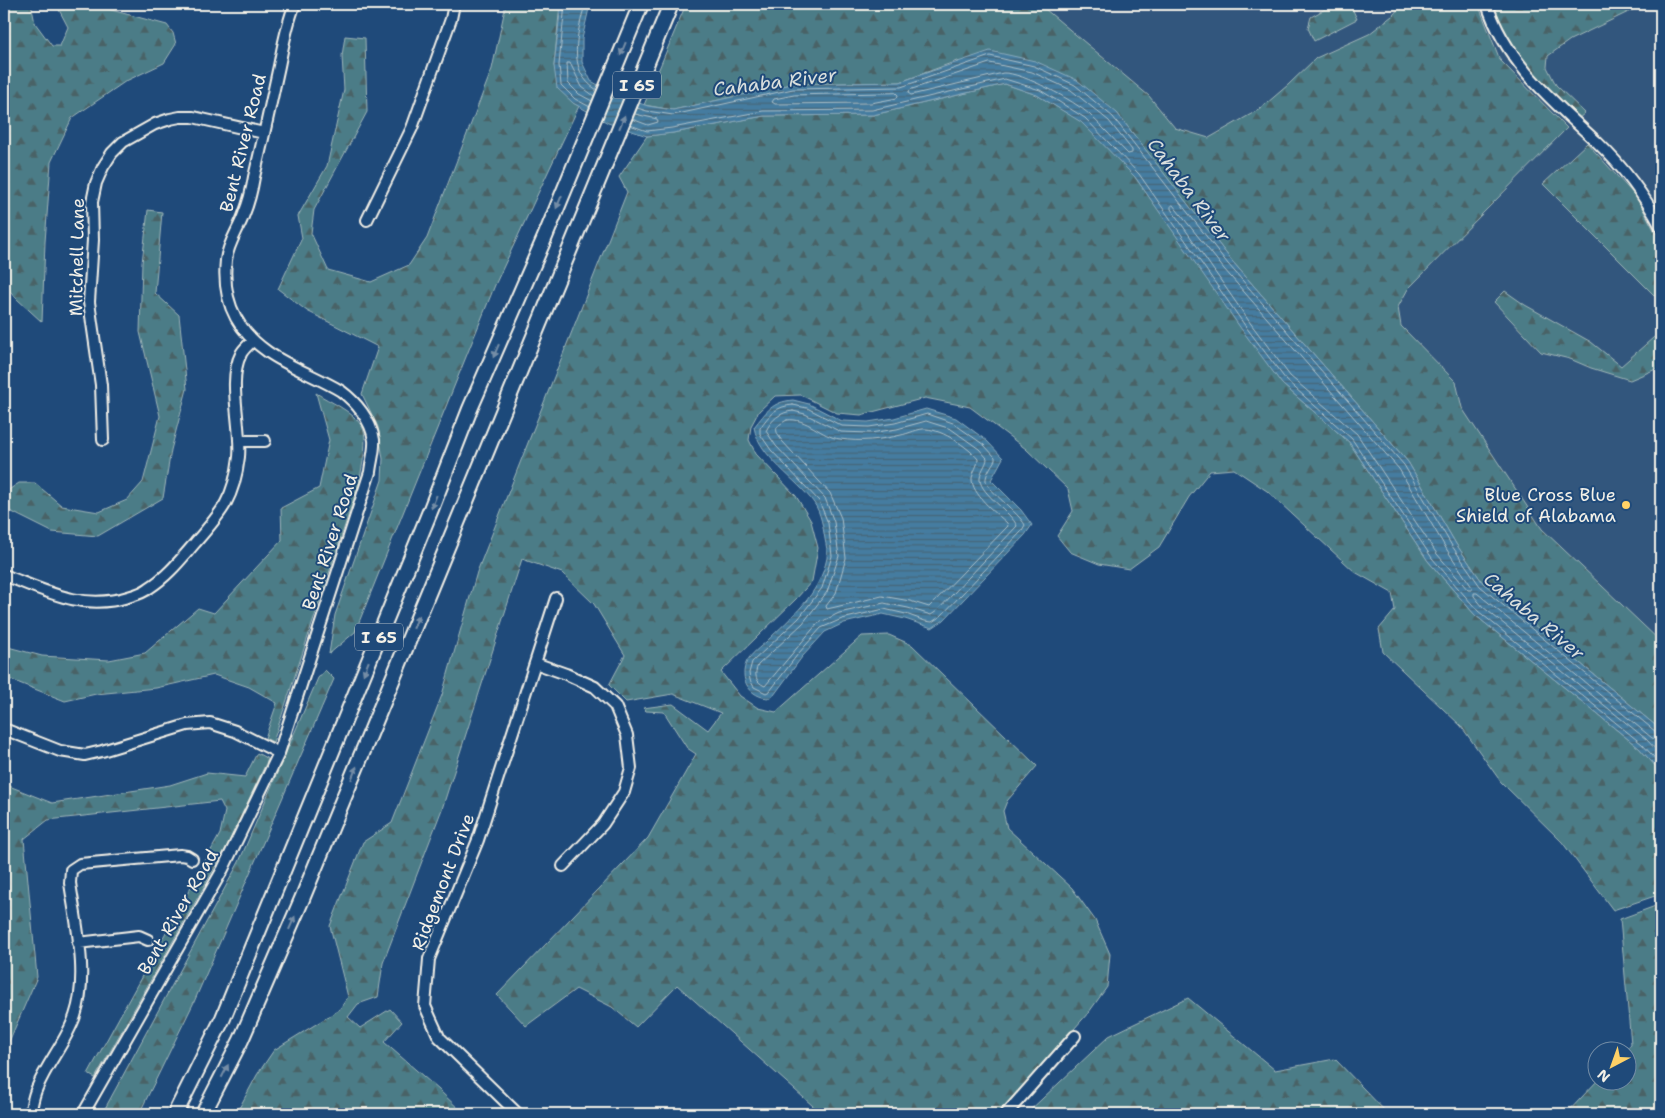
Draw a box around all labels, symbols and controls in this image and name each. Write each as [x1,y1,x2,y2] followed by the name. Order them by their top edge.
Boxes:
[618,42,626,56] one-way arrow
[712,62,839,102] water label: Cahaba River
[214,71,272,215] street label: Bent River Road
[613,72,661,98] road number: I 65
[618,114,626,129] one-way arrow
[1142,133,1237,248] water label: Cahaba River
[555,195,563,209] one-way arrow
[64,198,90,316] street label: Mitchell Lane
[491,344,499,358] one-way arrow
[297,471,363,613] street label: Bent River Road
[1456,483,1616,528] place label: Blue Cross Blue Shield of Alabama
[430,494,437,509] one-way arrow
[1620,499,1632,511] marker: Blue Cross Blue Shield of Alabama
[1478,566,1590,666] water label: Cahaba River
[413,615,420,630] one-way arrow
[355,624,403,650] road number: I 65
[362,661,370,675] one-way arrow
[350,765,358,780] one-way arrow
[406,810,480,954] street label: Ridgemont Drive
[132,845,224,979] street label: Bent River Road
[288,916,296,930] one-way arrow
[1588,1040,1638,1090] north arrow
[221,1064,229,1078] one-way arrow
[1593,1065,1614,1086] text: N

